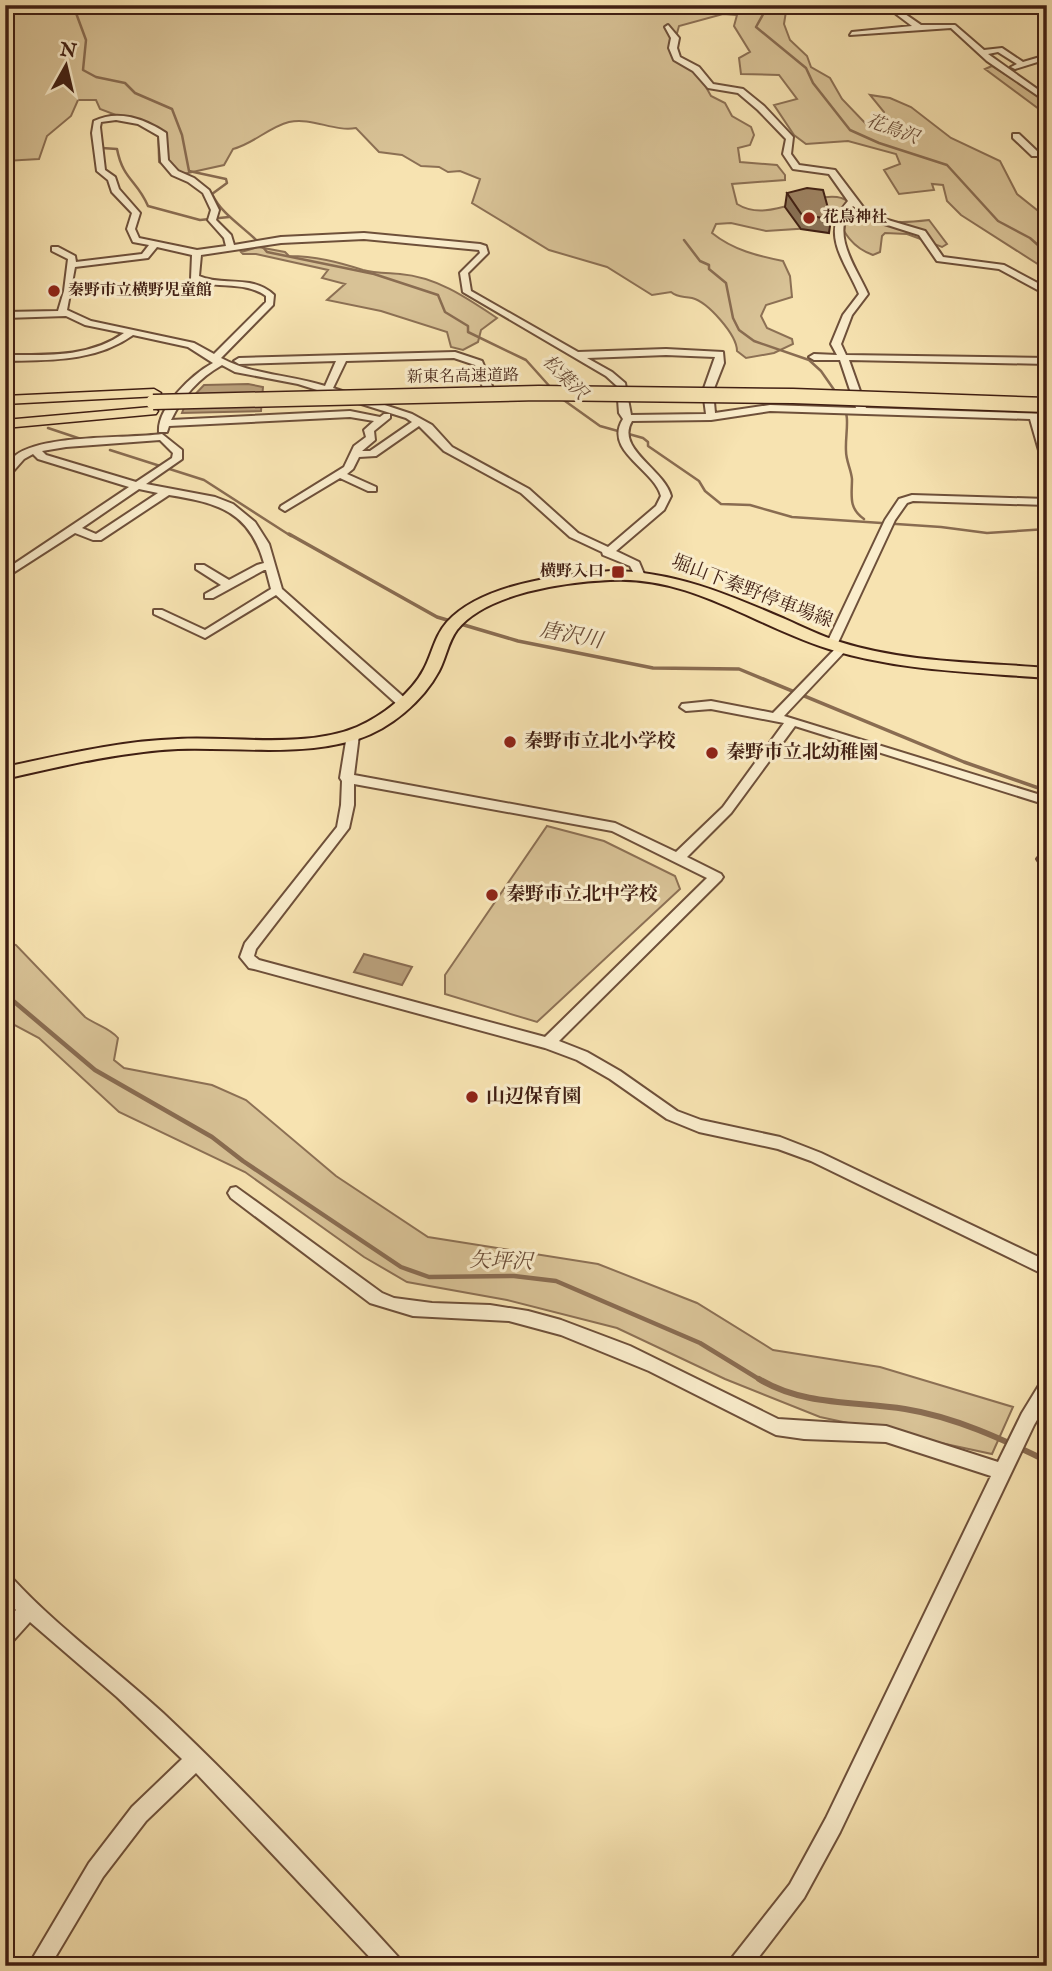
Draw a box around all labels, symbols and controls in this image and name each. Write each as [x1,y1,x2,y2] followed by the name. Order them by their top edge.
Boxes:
[32,32,102,102] north arrow
[57,38,78,64] text: N
[863,110,923,151] water label: 花鳥沢
[823,208,887,228] place label: 花鳥神社
[801,210,817,226] marker: 花鳥神社
[68,281,212,301] place label: 秦野市立横野児童館
[46,283,62,299] marker: 秦野市立横野児童館
[537,351,593,407] water label: 松葉沢
[407,366,519,388] street label: 新東名高速道路
[668,550,836,634] street label: 堀山下秦野停車場線
[540,562,604,582] place label: 横野入口
[610,564,626,580] marker: 横野入口
[538,617,606,656] water label: 唐沢川
[524,730,676,754] place label: 秦野市立北小学校
[502,734,518,750] marker: 秦野市立北小学校
[726,741,878,765] place label: 秦野市立北幼稚園
[704,745,720,761] marker: 秦野市立北幼稚園
[506,883,658,907] place label: 秦野市立北中学校
[484,887,500,903] marker: 秦野市立北中学校
[486,1085,581,1109] place label: 山辺保育園
[464,1089,480,1105] marker: 山辺保育園
[469,1247,536,1277] water label: 矢坪沢

